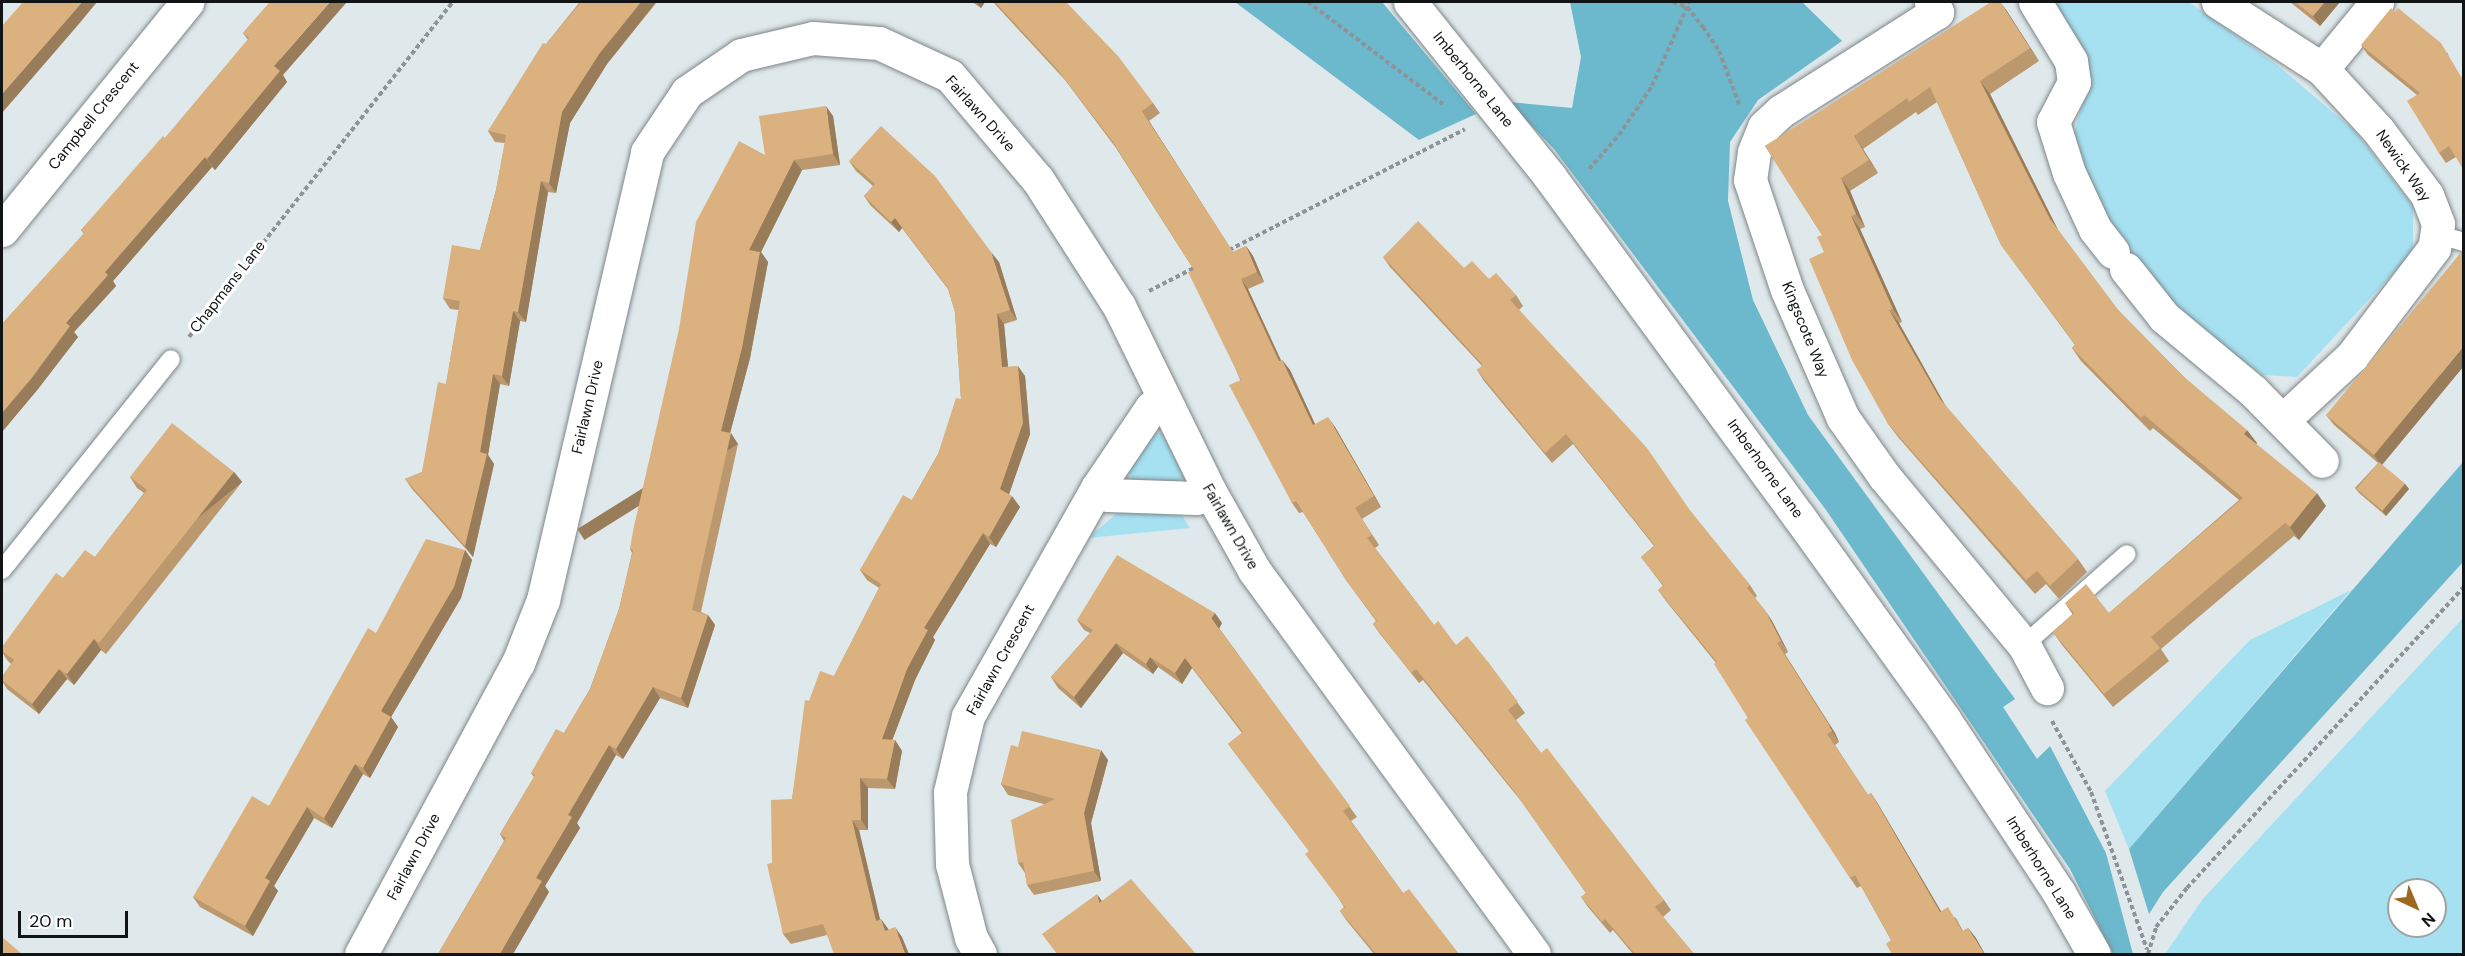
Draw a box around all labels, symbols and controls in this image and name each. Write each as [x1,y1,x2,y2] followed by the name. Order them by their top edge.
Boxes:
[1429,29,1517,131] street label: Imberhorne Lane
[45,58,143,174] street label: Campbell Crescent
[941,72,1019,156] street label: Fairlawn Drive
[2372,127,2434,205] street label: Newick Way
[186,237,270,337] street label: Chapmans Lane
[1777,279,1833,381] street label: Kingscote Way
[568,358,608,456] street label: Fairlawn Drive
[1723,416,1807,522] street label: Imberhorne Lane
[1198,481,1262,573] street label: Fairlawn Drive
[963,601,1039,719] street label: Fairlawn Crescent
[384,811,444,903] street label: Fairlawn Drive
[2002,813,2080,923] street label: Imberhorne Lane
[2387,878,2447,938] north arrow
[21,899,130,937] scale bar
[2417,908,2440,931] text: N
[29,909,72,933] text: 20 m

